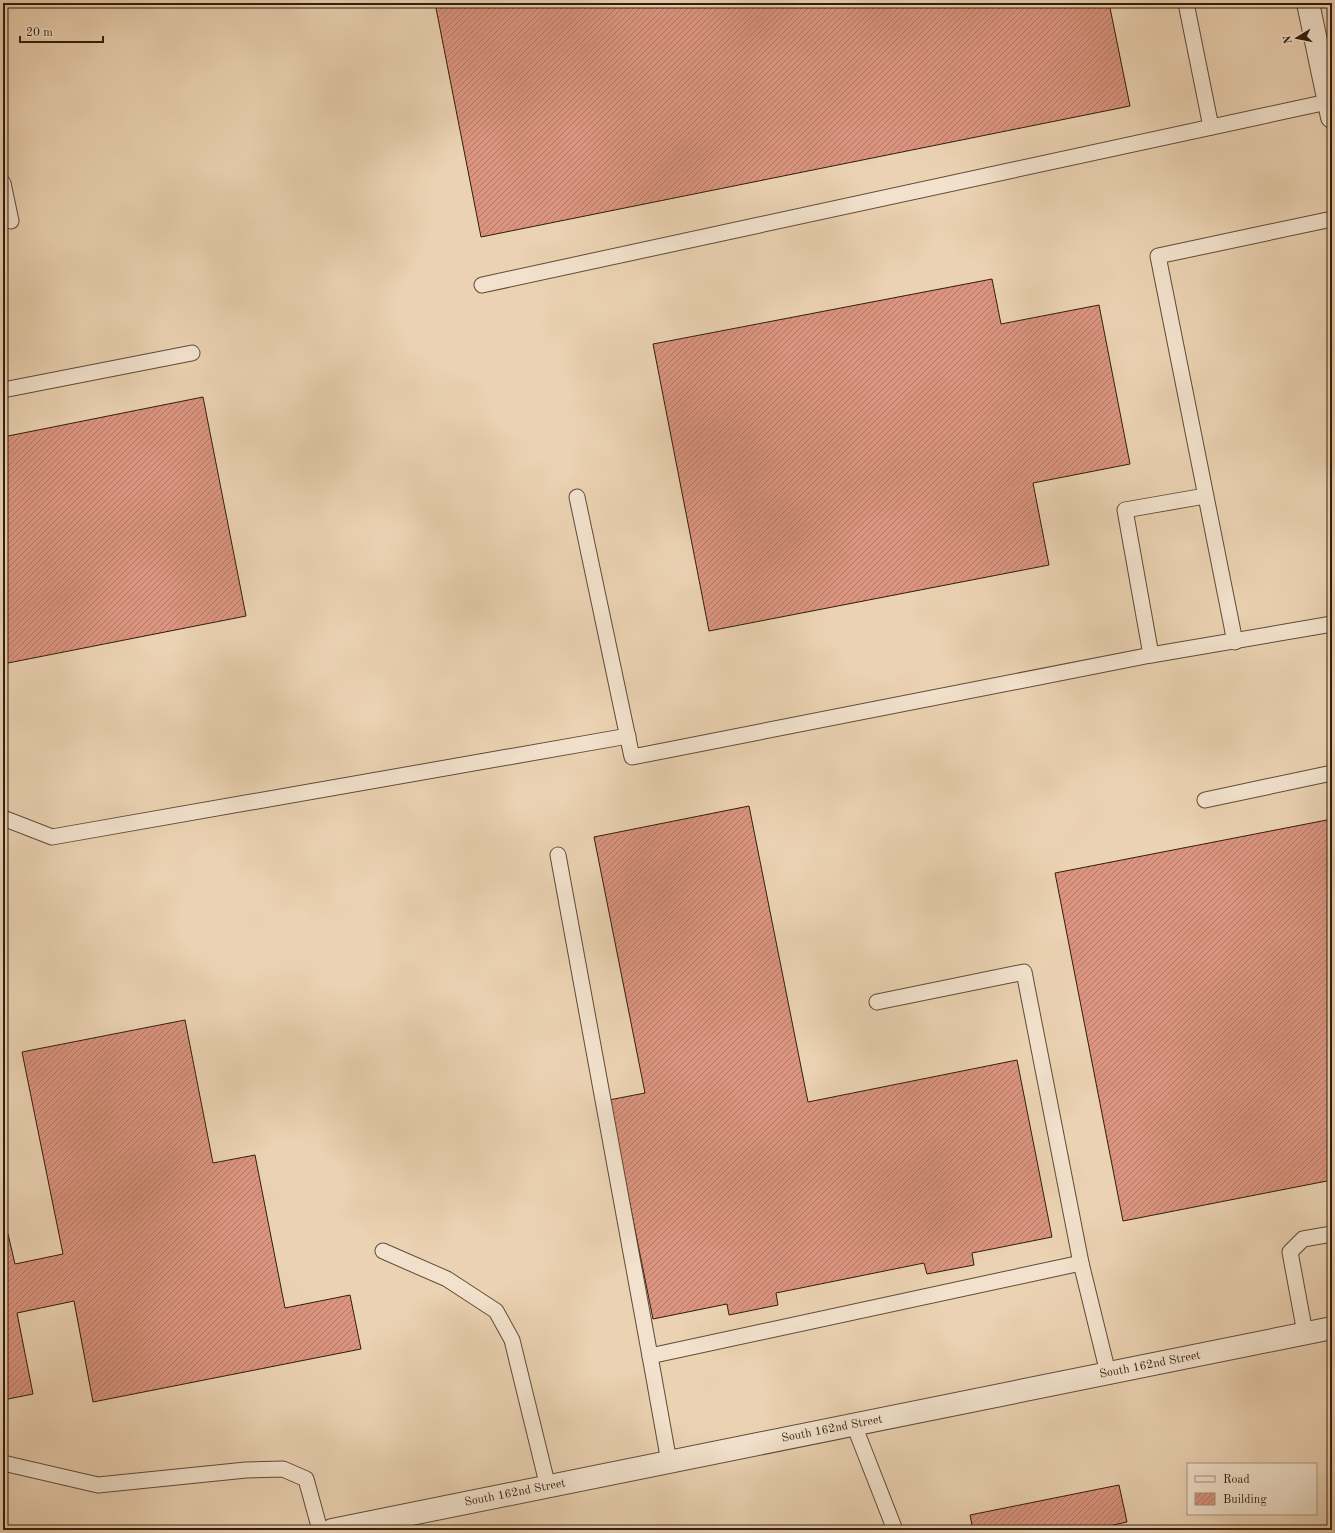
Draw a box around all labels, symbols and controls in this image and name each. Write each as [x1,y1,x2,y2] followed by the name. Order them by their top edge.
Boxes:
[20,18,103,44] scale bar
[1277,18,1317,58] north arrow
[26,27,53,39] text: 20 m
[1282,34,1295,45] text: N
[1098,1349,1202,1381] street label: South 162nd Street
[780,1413,884,1445] street label: South 162nd Street
[1187,1463,1317,1515] legend
[1223,1474,1250,1486] text: Road
[463,1477,567,1509] street label: South 162nd Street
[1223,1494,1267,1506] text: Building

